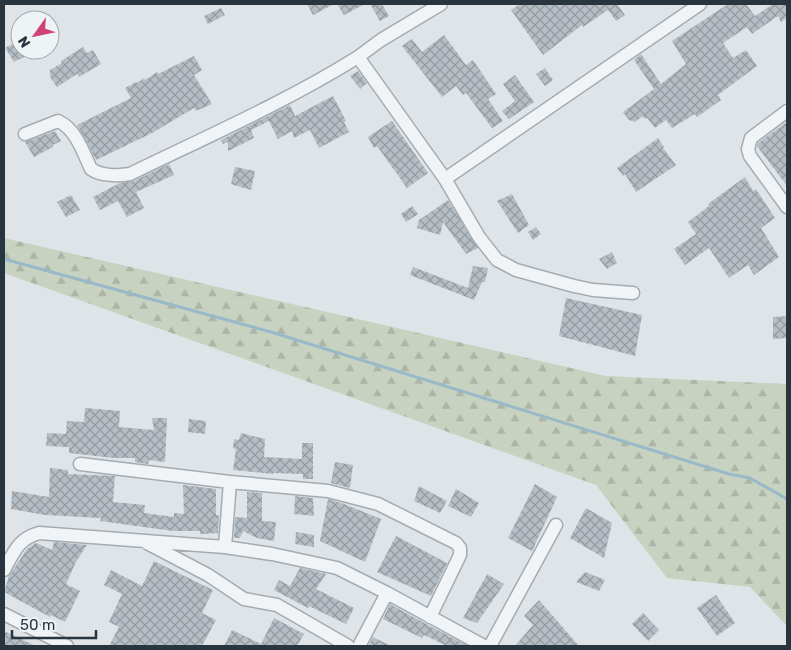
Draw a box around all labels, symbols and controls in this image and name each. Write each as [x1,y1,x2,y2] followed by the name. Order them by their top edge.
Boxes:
[10,10,60,60] north arrow
[15,33,34,51] text: N
[12,608,96,640] scale bar
[20,616,55,634] text: 50 m

